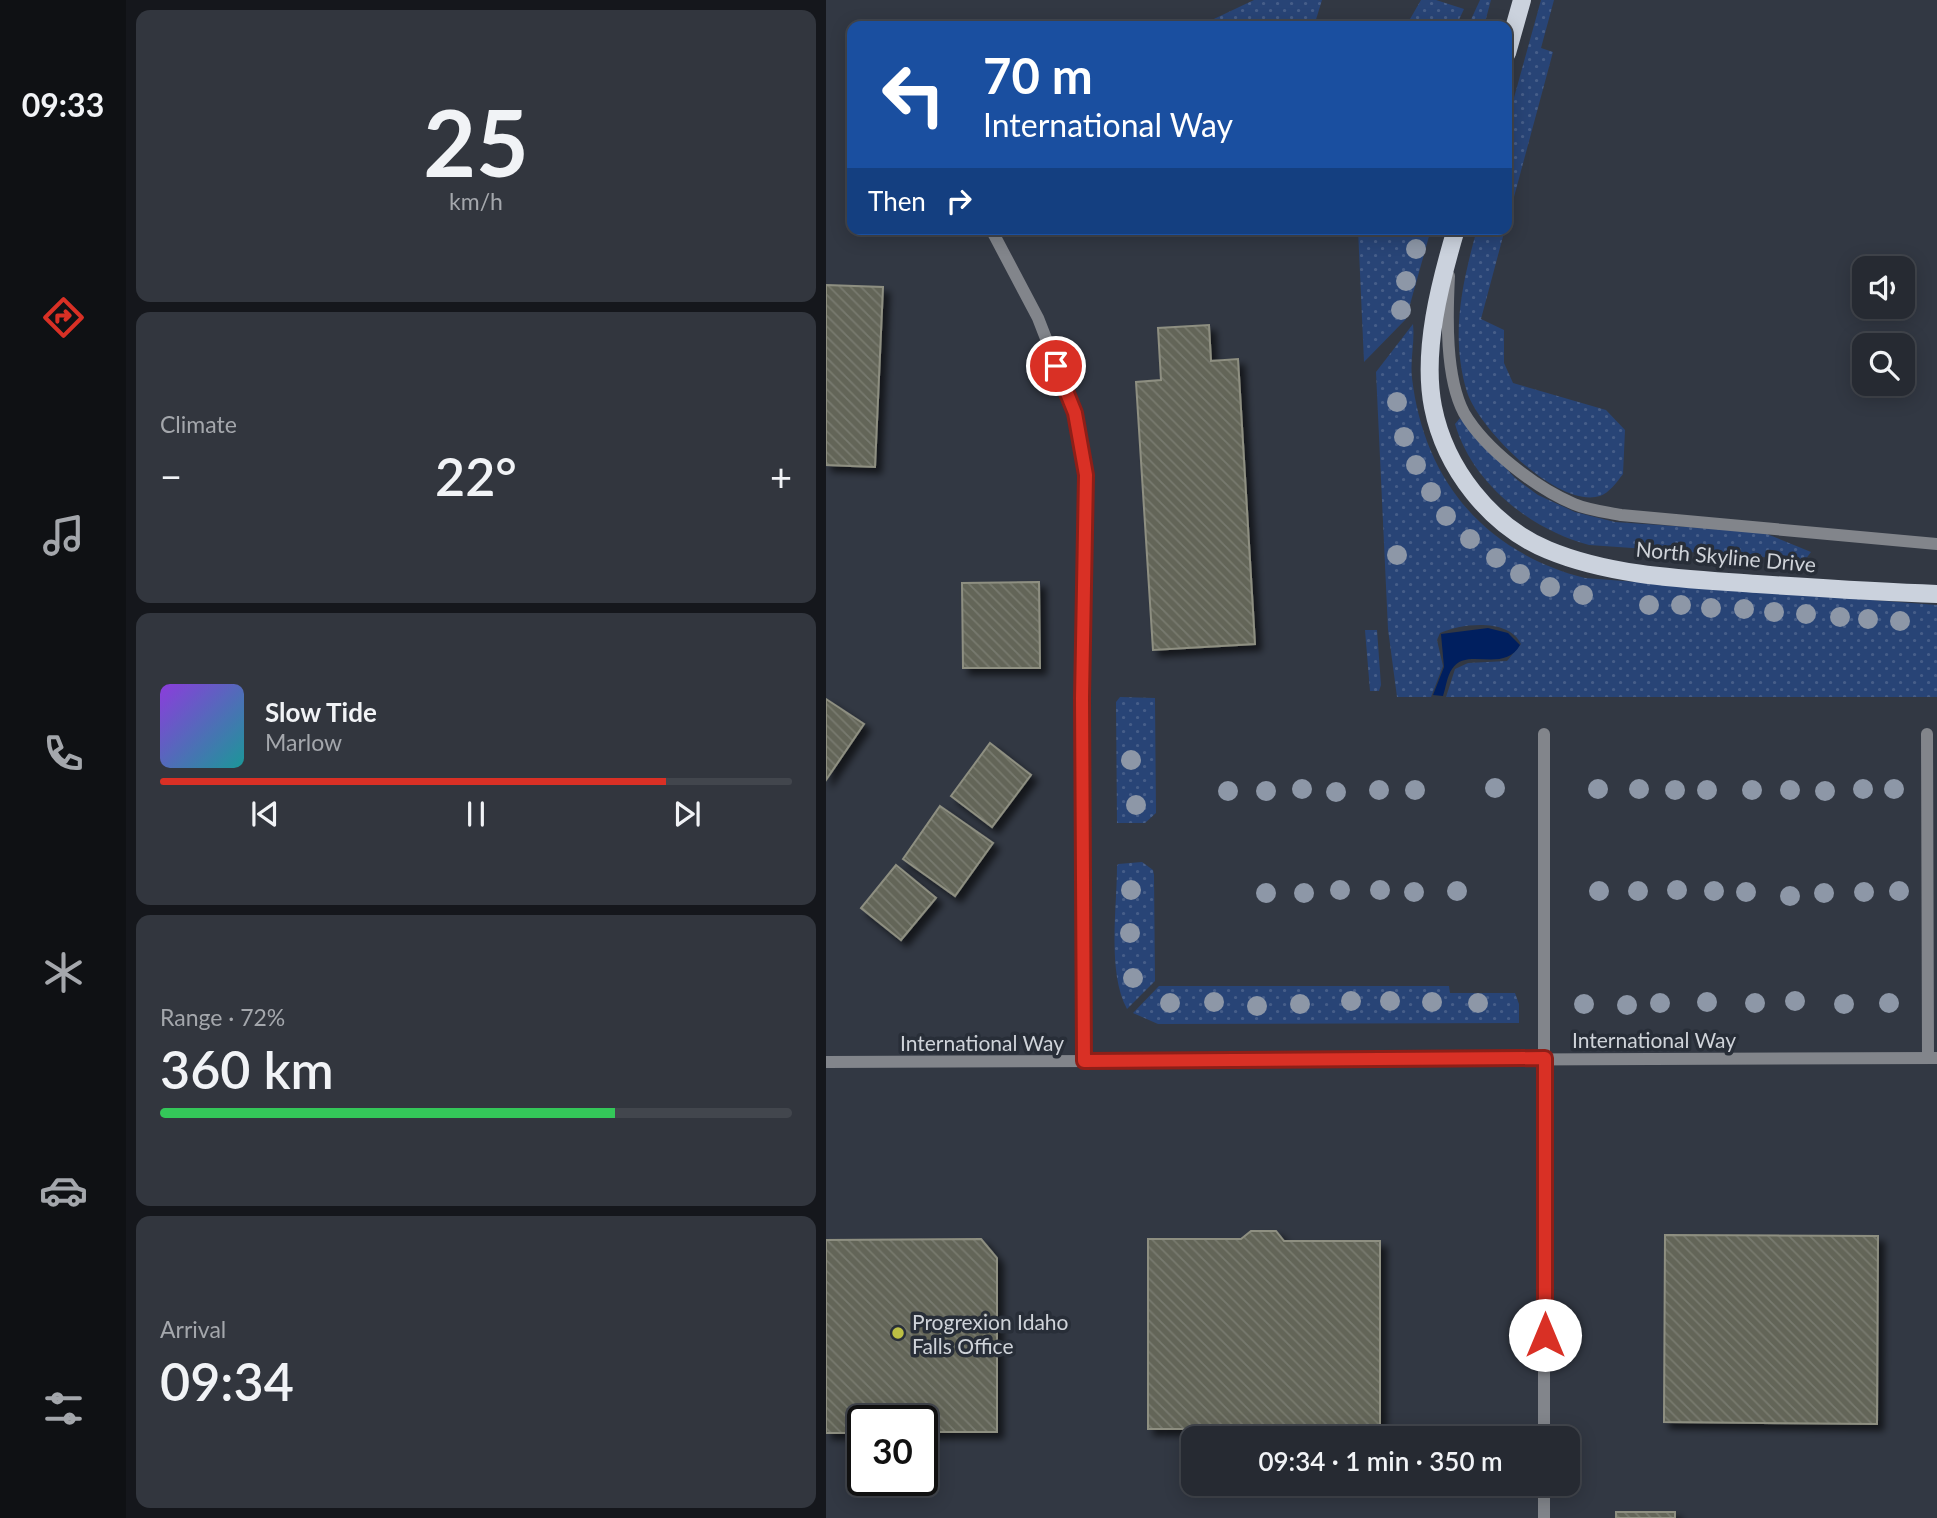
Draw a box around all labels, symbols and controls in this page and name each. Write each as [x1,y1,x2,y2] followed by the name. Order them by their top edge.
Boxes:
[983,46,1093,104] text: 70 m
[868,49,959,140] icon: left
[22,85,104,124] text: 09:33
[423,87,529,196] text: 25
[983,105,1233,144] text: International Way
[940,182,978,220] icon: right
[868,185,926,217] text: Then
[449,187,503,215] text: km/h
[1852,256,1915,396] map controls
[1852,256,1915,319] button: sound
[39,293,88,342] icon: directions
[1852,333,1915,396] button: search
[1026,336,1086,396] pin
[1037,347,1075,385] icon: arrive
[160,410,237,438] text: Climate
[435,445,517,507] text: 22°
[160,453,182,499] text: −
[770,453,792,499] text: +
[39,511,88,560] icon: music
[1635,536,1817,576] street label: North Skyline Drive
[265,696,377,728] text: Slow Tide
[265,728,342,756] text: Marlow
[39,729,88,778] icon: phone
[246,795,284,833] icon: previous
[457,795,495,833] icon: pause
[668,795,706,833] icon: next
[39,948,88,997] icon: climate
[160,1003,285,1031] text: Range · 72%
[1572,1027,1736,1052] street label: International Way
[900,1030,1064,1055] street label: International Way
[160,1038,334,1100] text: 360 km
[39,1166,88,1215] icon: car
[1508,1298,1582,1372] position arrow
[912,1309,1069,1358] place label: Progrexion Idaho Falls Office
[160,1315,226,1343] text: Arrival
[890,1325,906,1341] marker: Progrexion Idaho Falls Office
[160,1350,294,1412] text: 09:34
[39,1384,88,1433] icon: filters
[847,1405,938,1496] speed limit sign: 30
[1258,1445,1503,1477] text: 09:34 · 1 min · 350 m

